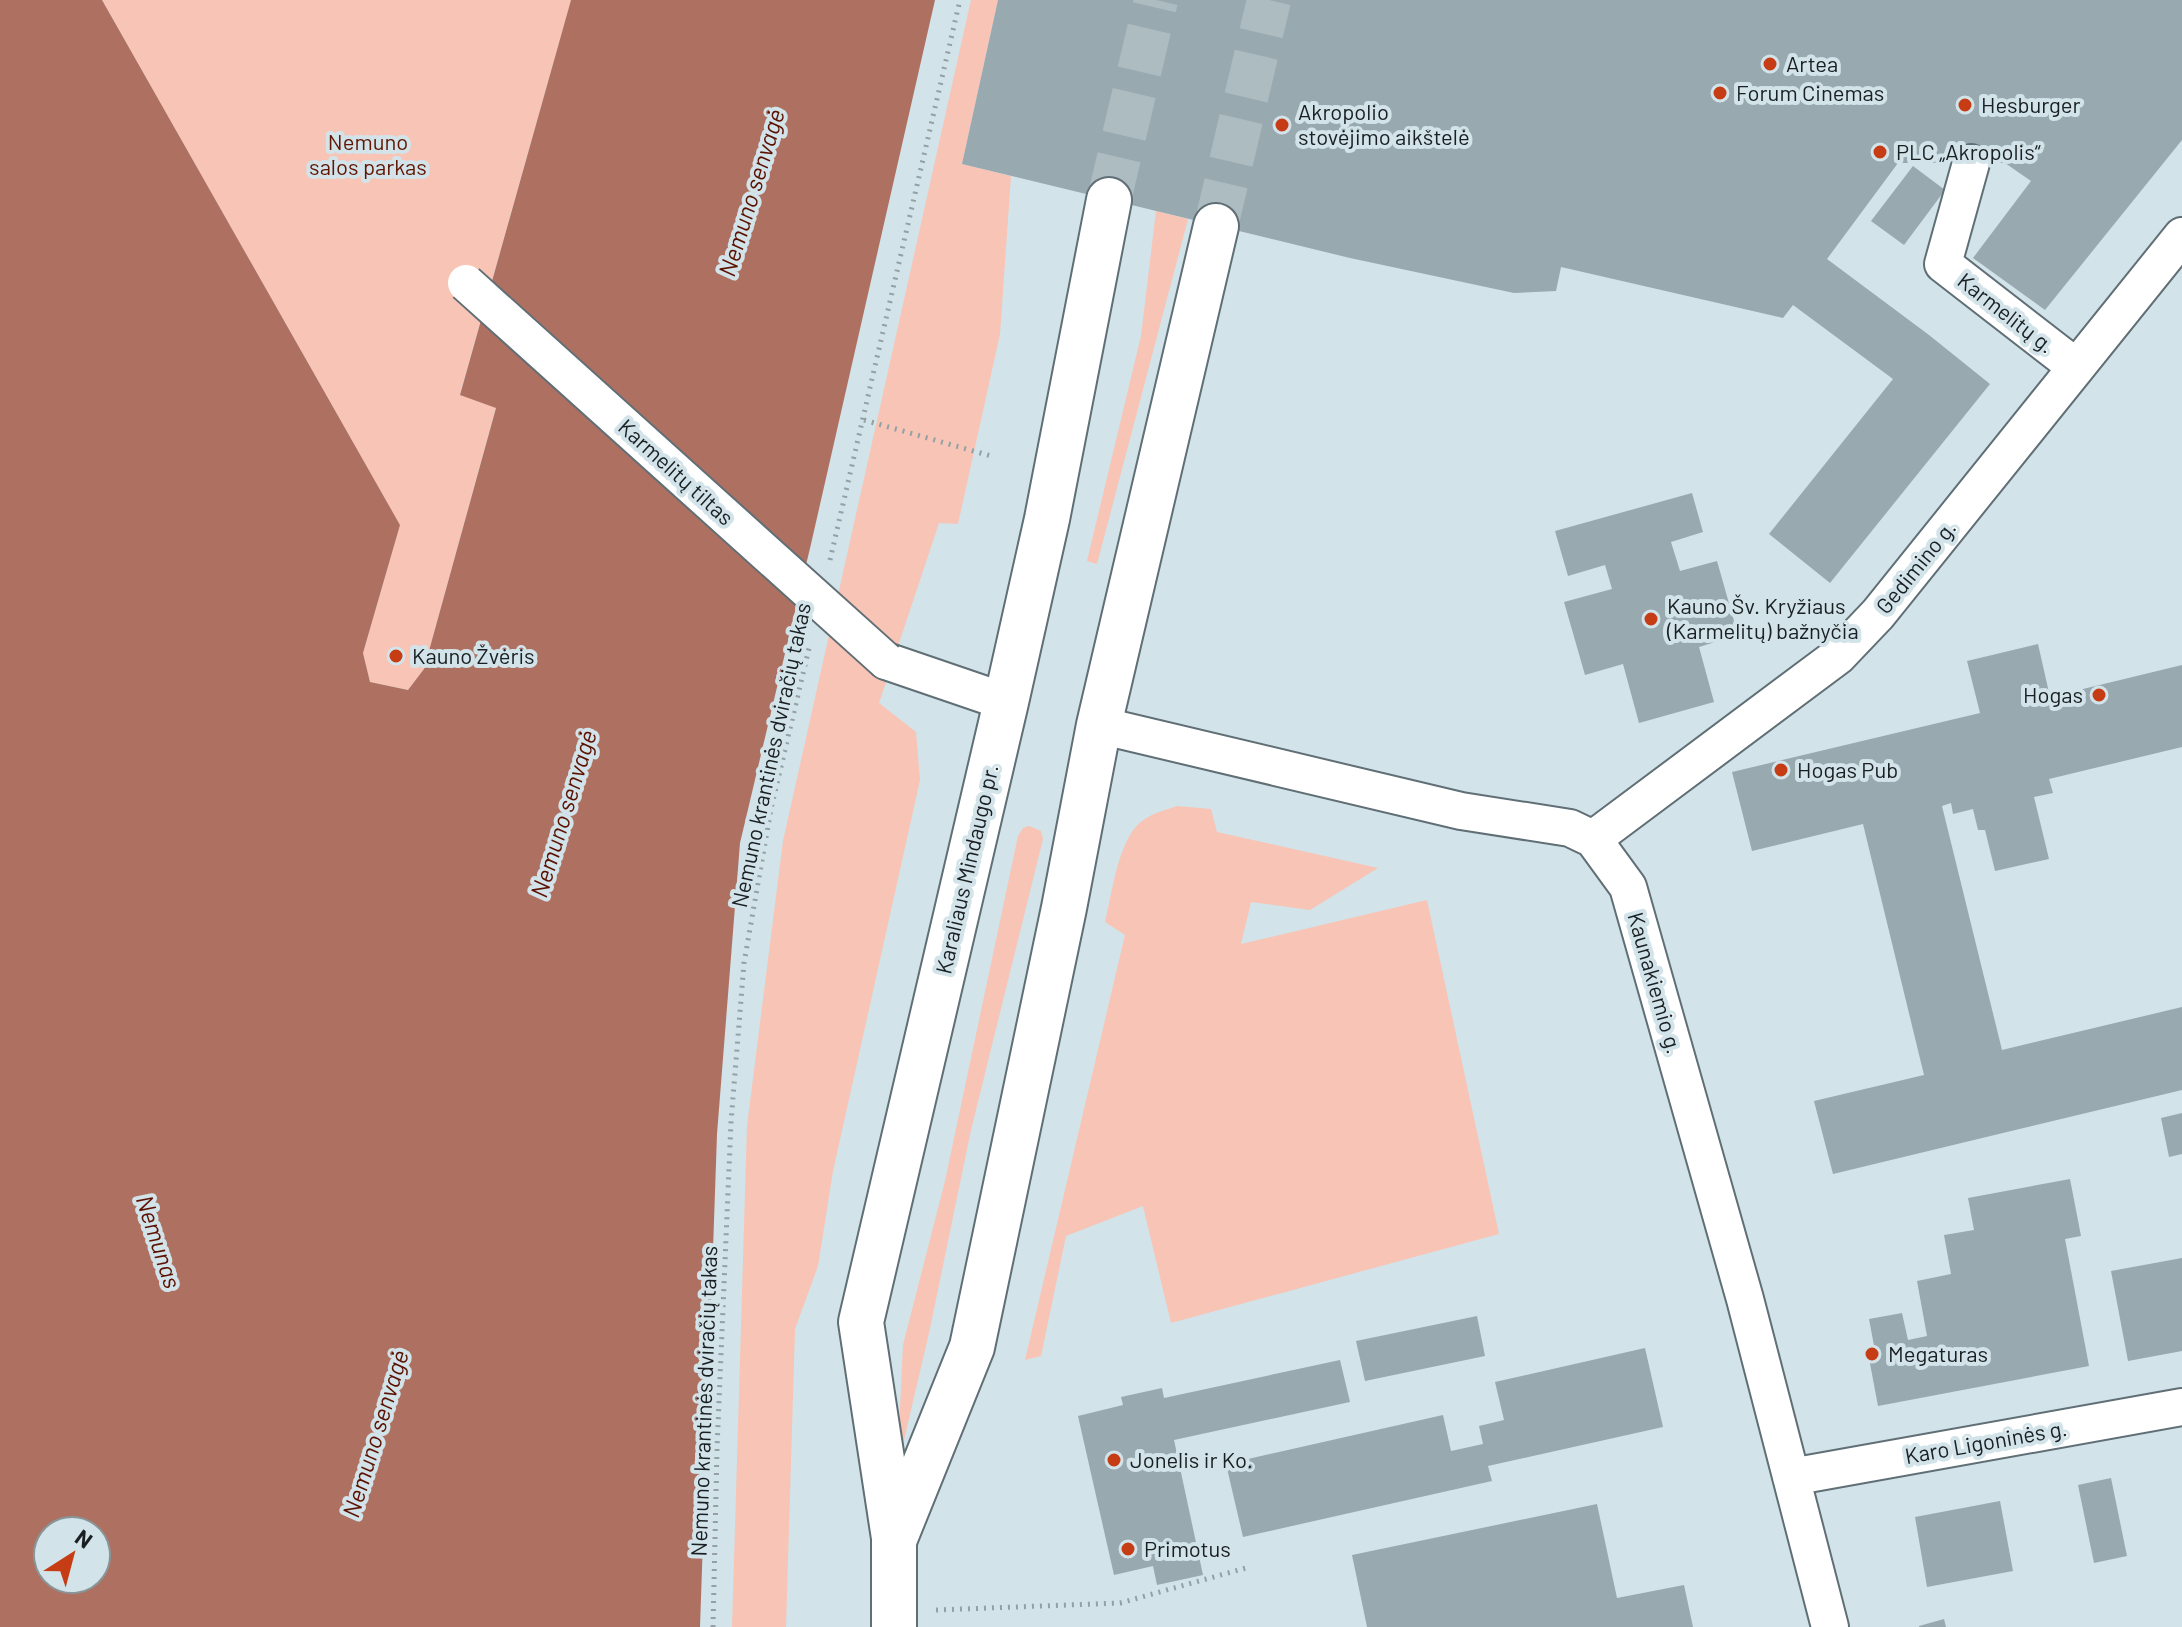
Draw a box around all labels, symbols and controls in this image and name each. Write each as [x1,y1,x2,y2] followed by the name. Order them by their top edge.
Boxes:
[1786,50,1838,76] place label: Artea
[1761,55,1779,73] marker: Artea
[1736,79,1884,105] place label: Forum Cinemas
[1711,84,1729,102] marker: Forum Cinemas
[1981,91,2081,117] place label: Hesburger
[1956,96,1974,114] marker: Hesburger
[1298,98,1470,149] place label: Akropolio stovėjimo aikštelė
[711,105,790,280] water label: Nemuno senvagė
[1273,116,1291,134] marker: Akropolio stovėjimo aikštelė
[309,128,427,179] park label: Nemuno salos parkas
[1896,138,2041,164] place label: PLC „Akropolis“
[1871,143,1889,161] marker: PLC „Akropolis“
[1953,266,2060,358] street label: Karmelitų g.
[614,413,740,530] street label: Karmelitų tiltas
[1870,514,1961,618] street label: Gedimino g.
[1666,592,1859,643] place label: Kauno Šv. Kryžiaus (Karmelitų) bažnyčia
[725,600,815,910] street label: Nemuno krantinės dviračių takas
[1642,610,1660,628] marker: Kauno Šv. Kryžiaus (Karmelitų) bažnyčia
[412,642,535,668] place label: Kauno Žvėris
[387,647,405,665] marker: Kauno Žvėris
[2023,681,2083,707] place label: Hogas
[2090,686,2108,704] marker: Hogas
[523,726,602,901] water label: Nemuno senvagė
[1797,756,1898,782] place label: Hogas Pub
[929,761,1003,976] street label: Karaliaus Mindaugo pr.
[1772,761,1790,779] marker: Hogas Pub
[1623,909,1689,1056] street label: Kaunakiemio g.
[131,1191,188,1292] water label: Nemunas
[685,1245,721,1557] street label: Nemuno krantinės dviračių takas
[1888,1340,1988,1366] place label: Megaturas
[1863,1345,1881,1363] marker: Megaturas
[335,1346,414,1521] water label: Nemuno senvagė
[1903,1414,2069,1468] street label: Karo Ligoninės g.
[1130,1446,1253,1472] place label: Jonelis ir Ko.
[1105,1451,1123,1469] marker: Jonelis ir Ko.
[32,1515,112,1595] north arrow
[71,1523,98,1553] text: N
[1144,1535,1231,1561] place label: Primotus
[1119,1540,1137,1558] marker: Primotus

